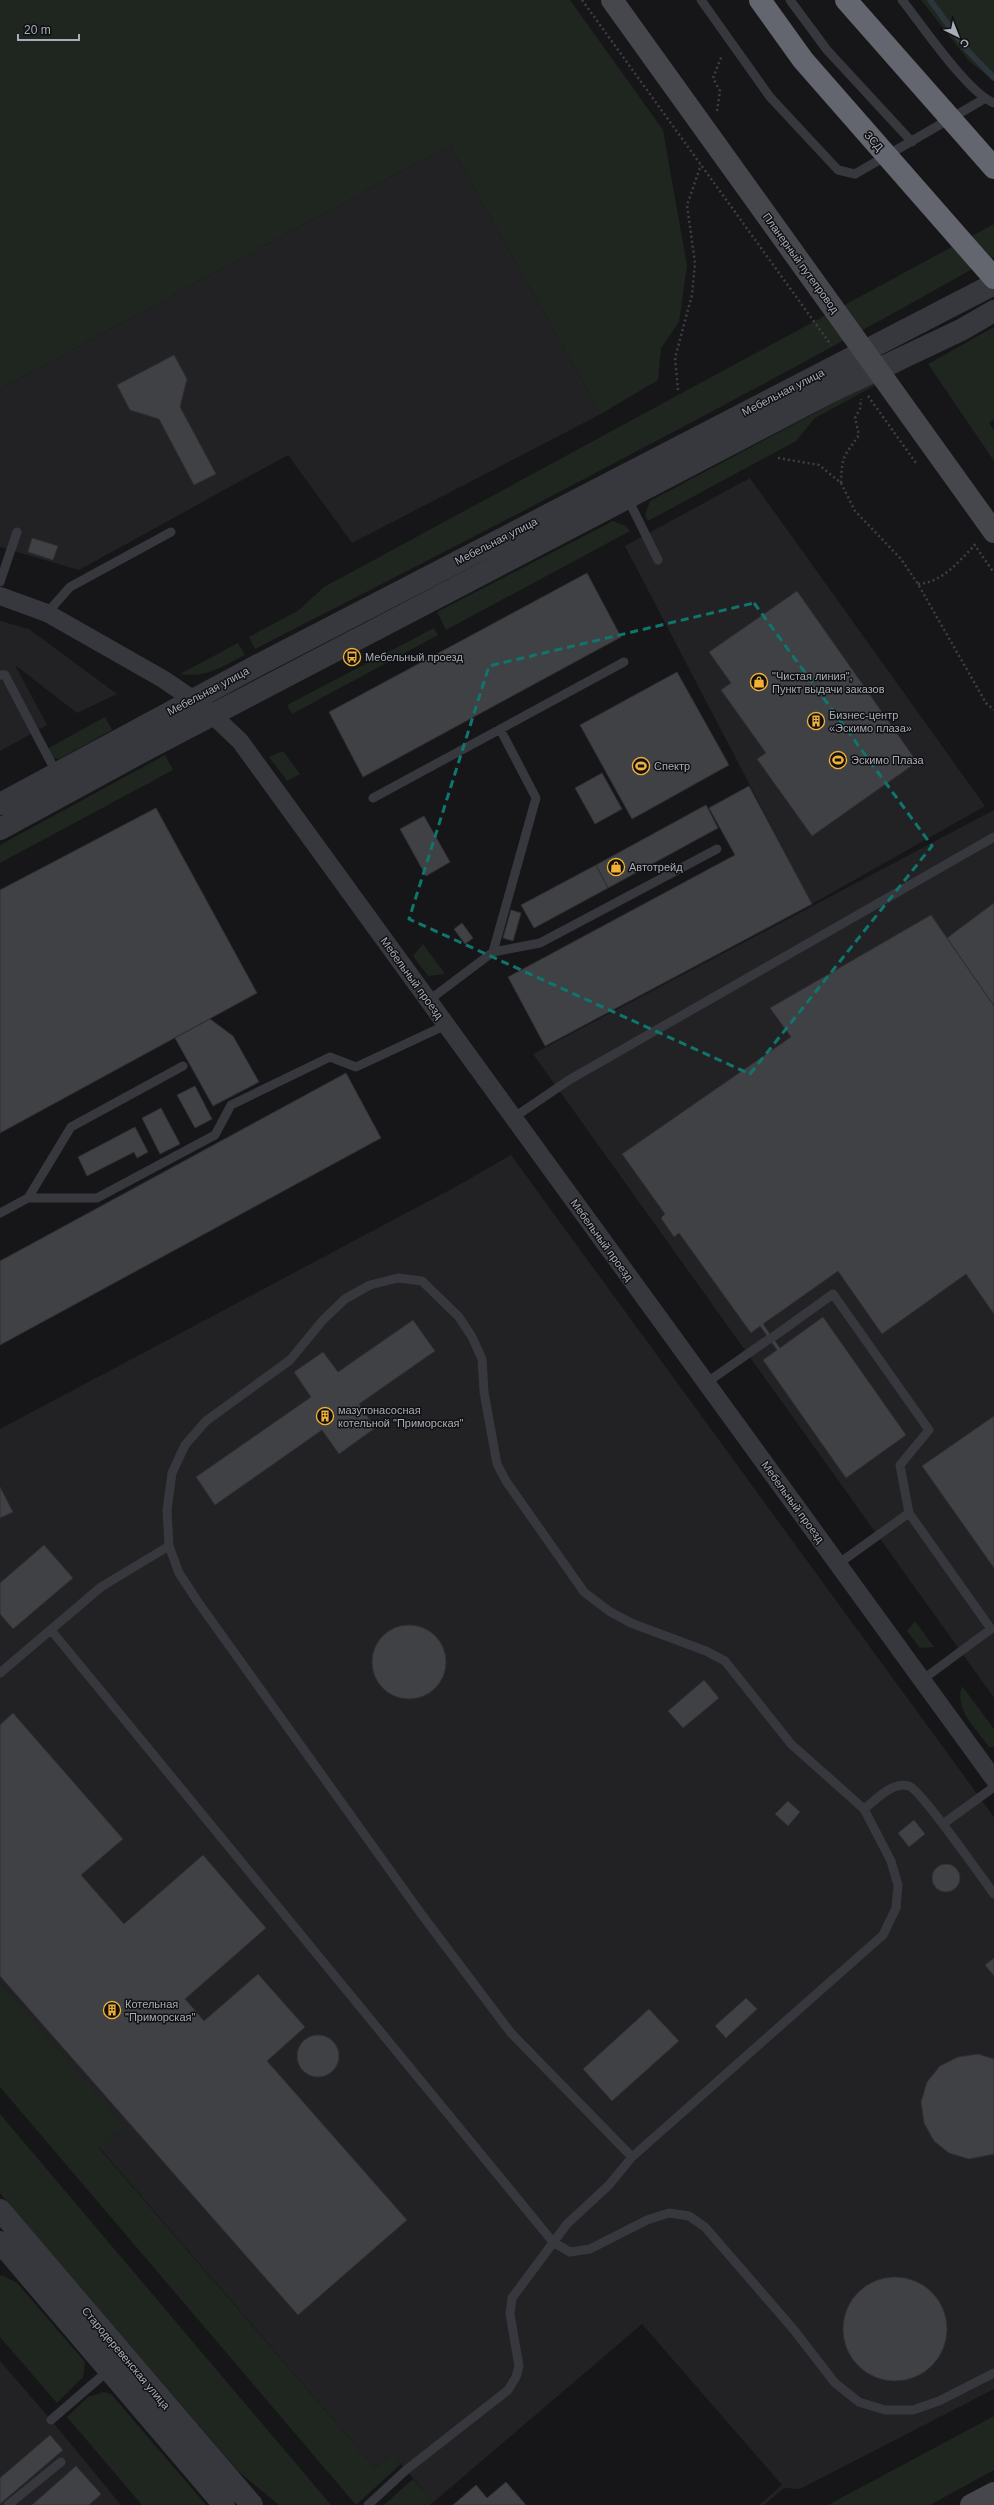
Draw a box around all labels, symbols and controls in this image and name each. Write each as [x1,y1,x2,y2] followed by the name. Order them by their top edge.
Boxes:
[18,16,79,42] scale bar
[938,16,978,56] north arrow
[24,23,51,37] text: 20 m
[958,36,972,50] text: С
[862,129,886,154] street label: ЗСД
[761,211,842,316] street label: Планерный путепровод
[740,366,827,418] street label: Мебельная улица
[453,515,540,567] street label: Мебельная улица
[342,647,362,667] bus stop icon: Мебельный проезд
[365,651,463,663] place label: Мебельный проезд
[165,664,252,718] street label: Мебельная улица
[772,670,885,695] place label: "Чистая линия", Пункт выдачи заказов
[749,672,769,692] shop icon: "Чистая линия", Пункт выдачи заказов
[829,709,912,734] place label: Бизнес-центр «Эскимо плаза»
[806,711,826,731] building icon: Бизнес-центр «Эскимо плаза»
[828,750,848,770] sports icon: Эскимо Плаза
[851,754,924,766] place label: Эскимо Плаза
[631,756,651,776] sports icon: Спектр
[654,760,690,772] place label: Спектр
[606,857,626,877] shop icon: Автотрейд
[629,861,683,873] place label: Автотрейд
[378,935,446,1022] street label: Мебельный проезд
[568,1197,636,1284] street label: Мебельный проезд
[338,1404,464,1429] place label: мазутонасосная котельной "Приморская"
[315,1406,335,1426] building icon: мазутонасосная котельной "Приморская"
[759,1459,827,1546] street label: Мебельный проезд
[125,1998,195,2023] place label: Котельная "Приморская"
[102,2000,122,2020] building icon: Котельная "Приморская"
[80,2305,173,2412] street label: Стародеревенская улица

